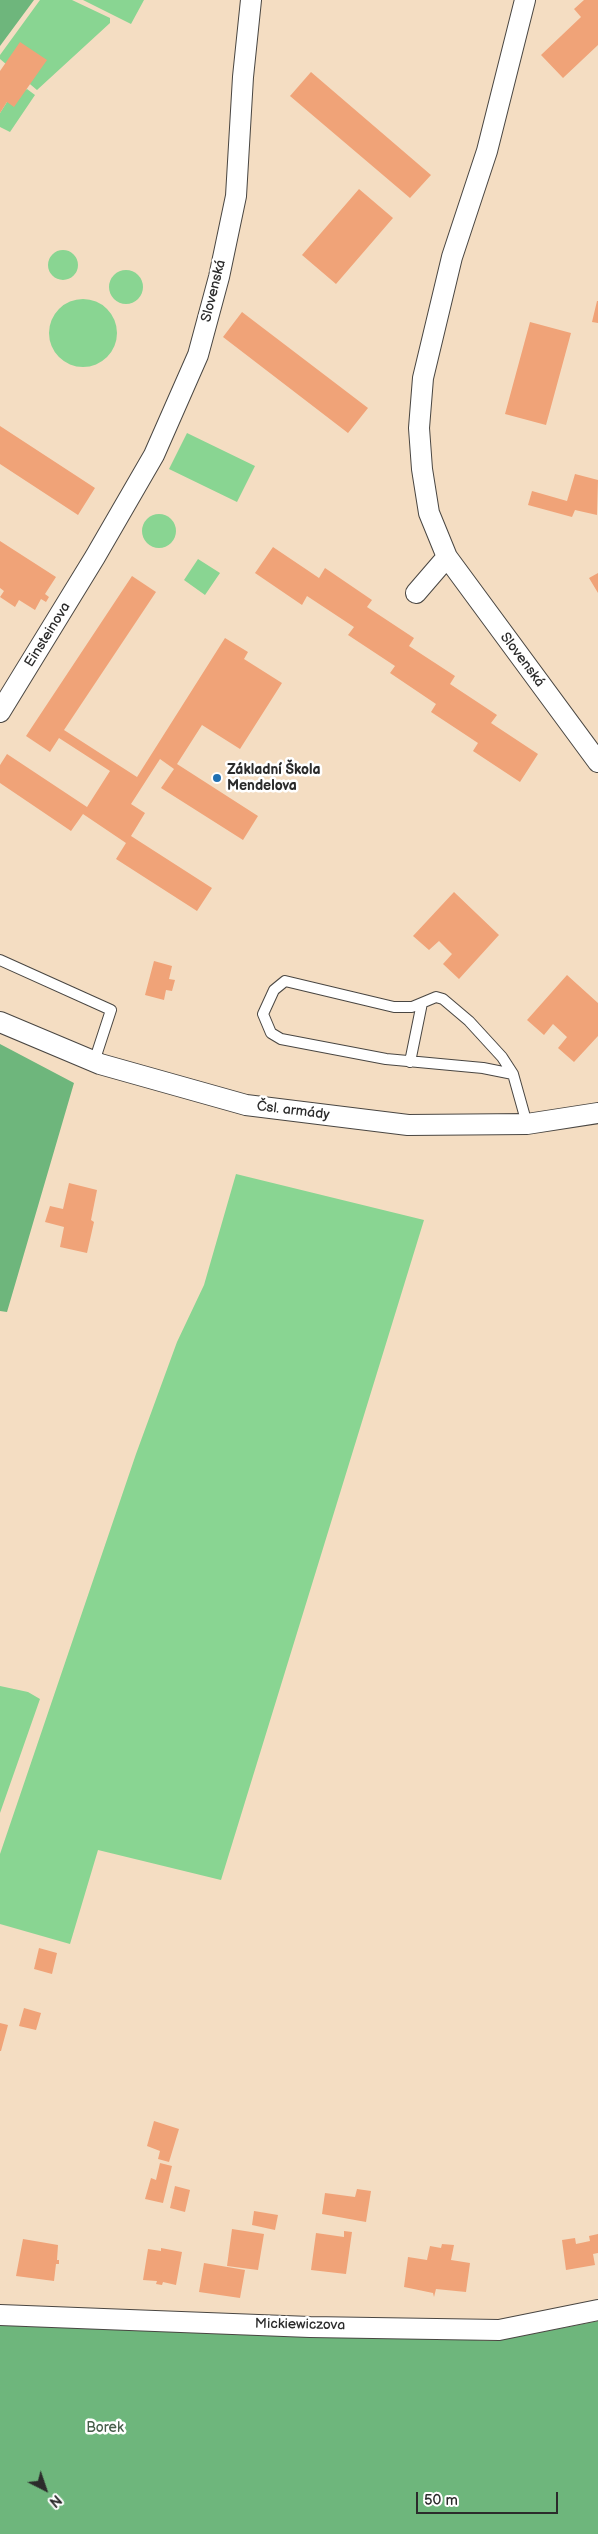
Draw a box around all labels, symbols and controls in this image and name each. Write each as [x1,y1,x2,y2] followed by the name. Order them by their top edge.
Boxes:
[198,258,230,324] street label: Slovenská
[22,600,74,670] street label: Einsteinova
[496,630,548,690] street label: Slovenská
[227,762,321,794] place label: Základní Škola Mendelova
[211,772,223,784] marker: Základní Škola Mendelova
[256,1098,330,1124] street label: Čsl. armády
[255,2316,345,2334] street label: Mickiewiczova
[86,2420,124,2436] park label: Borek
[20,2464,70,2514] north arrow
[418,2482,560,2514] scale bar
[46,2491,65,2511] text: N
[424,2491,458,2510] text: 50 m

